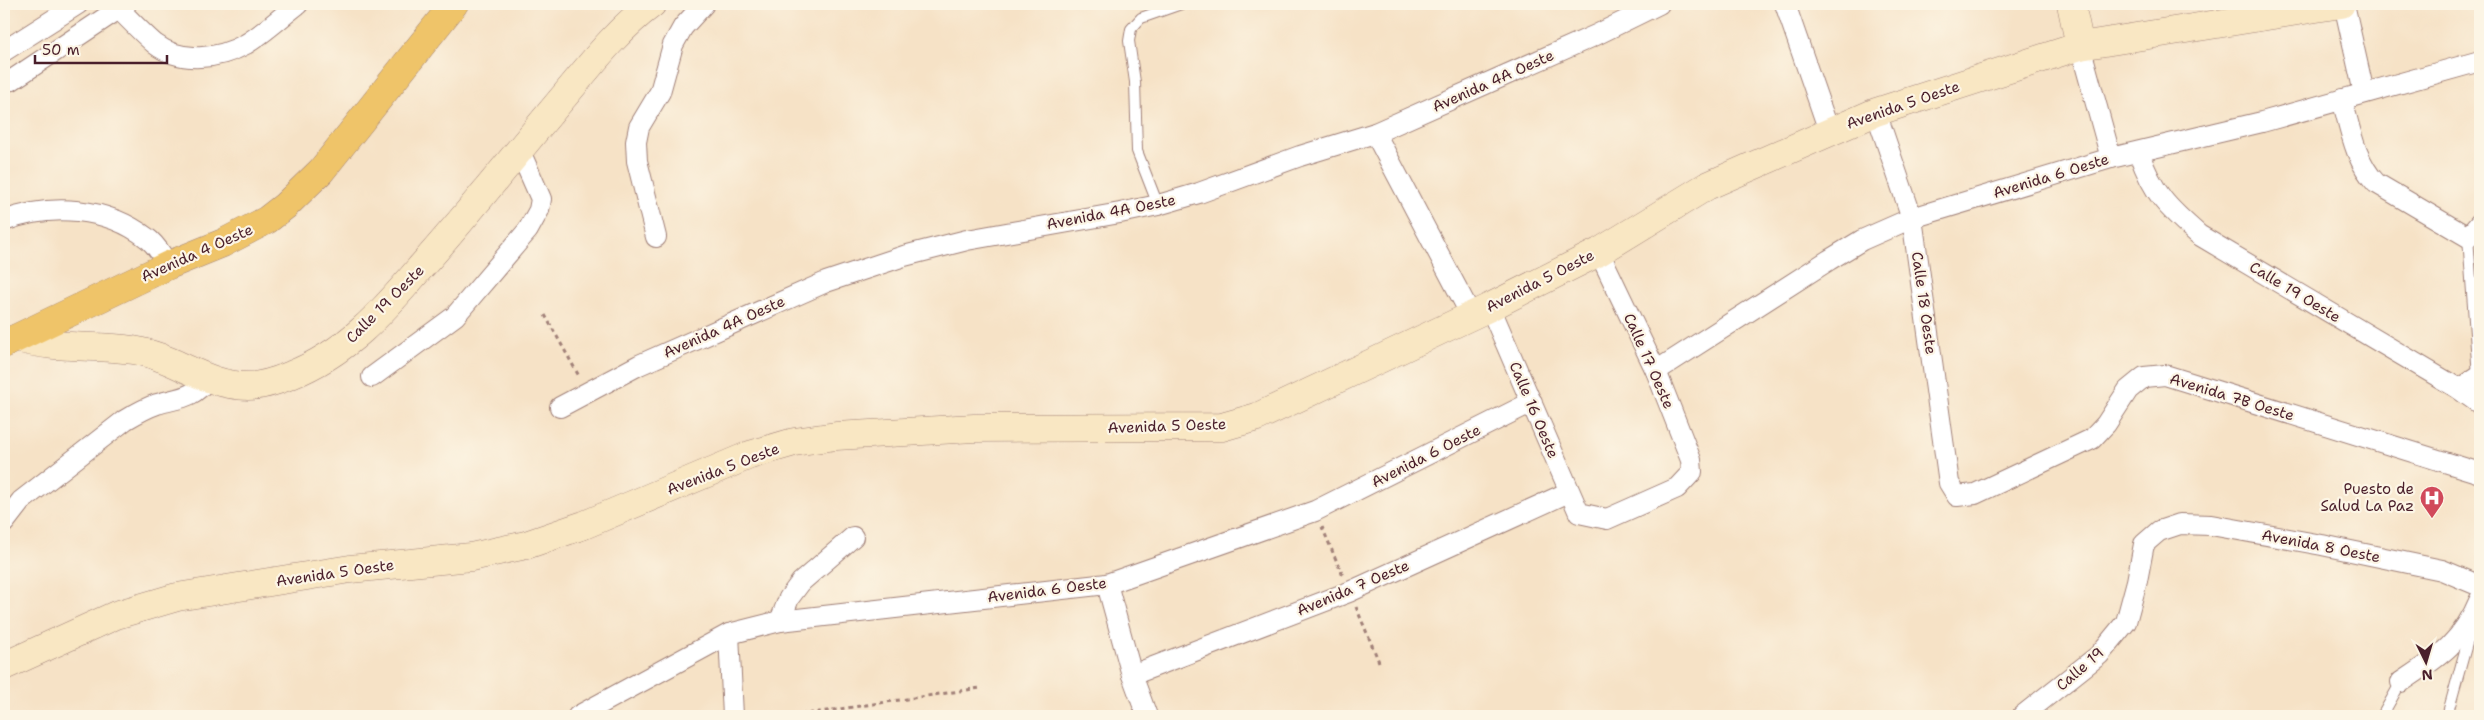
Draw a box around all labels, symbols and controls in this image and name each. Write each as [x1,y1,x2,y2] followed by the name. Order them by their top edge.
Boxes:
[35,32,168,64] scale bar
[42,40,80,60] text: 50 m
[1429,45,1557,117] street label: Avenida 4A Oeste
[1844,76,1962,134] street label: Avenida 5 Oeste
[1991,149,2111,203] street label: Avenida 6 Oeste
[1045,190,1177,234] street label: Avenida 4A Oeste
[138,219,256,287] street label: Avenida 4 Oeste
[1482,245,1598,317] street label: Avenida 5 Oeste
[1907,251,1941,355] street label: Calle 18 Oeste
[2246,257,2344,327] street label: Calle 19 Oeste
[342,261,428,347] street label: Calle 19 Oeste
[660,291,788,363] street label: Avenida 4A Oeste
[1619,310,1679,412] street label: Calle 17 Oeste
[1505,359,1563,461] street label: Calle 16 Oeste
[2167,369,2297,425] street label: Avenida 7B Oeste
[1107,414,1227,438] street label: Avenida 5 Oeste
[1368,420,1484,492] street label: Avenida 6 Oeste
[664,438,782,500] street label: Avenida 5 Oeste
[2320,479,2414,516] place label: Puesto de Salud La Paz
[2419,485,2445,519] hospital icon: Puesto de Salud La Paz
[2260,525,2382,567] street label: Avenida 8 Oeste
[275,555,395,591] street label: Avenida 5 Oeste
[1294,555,1412,621] street label: Avenida 7 Oeste
[986,573,1108,607] street label: Avenida 6 Oeste
[2402,638,2452,688] north arrow
[2052,643,2108,695] street label: Calle 19
[2421,666,2433,684] text: N

